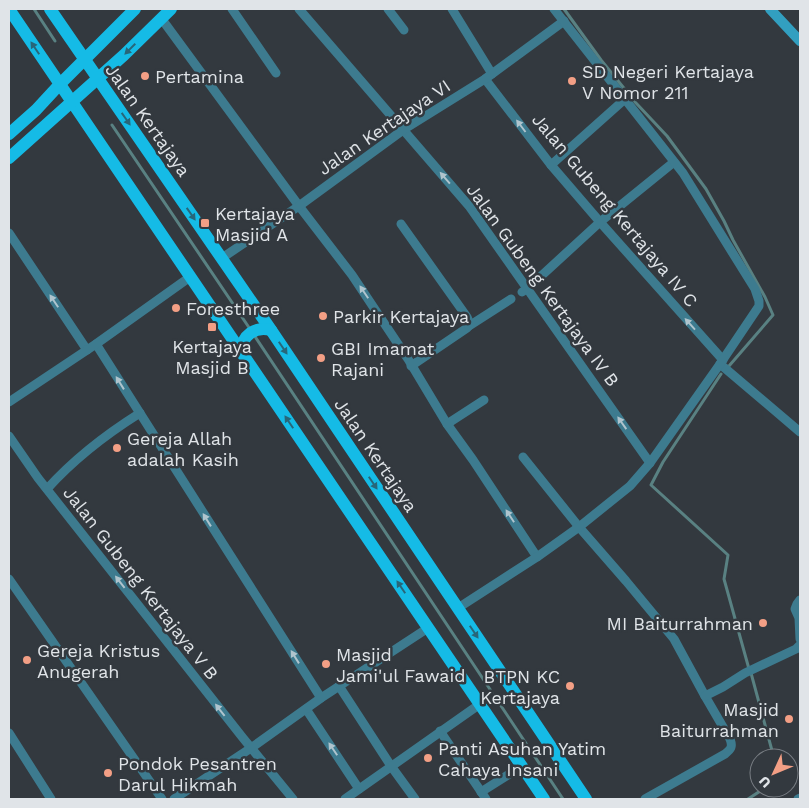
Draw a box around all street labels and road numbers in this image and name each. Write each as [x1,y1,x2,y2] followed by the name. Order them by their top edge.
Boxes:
[101,60,195,180] street label: Jalan Kertajaya
[314,75,454,179] street label: Jalan Kertajaya VI
[528,109,702,311] street label: Jalan Gubeng Kertajaya IV C
[462,180,624,390] street label: Jalan Gubeng Kertajaya IV B
[330,394,422,516] street label: Jalan Kertajaya
[59,482,223,684] street label: Jalan Gubeng Kertajaya V B

